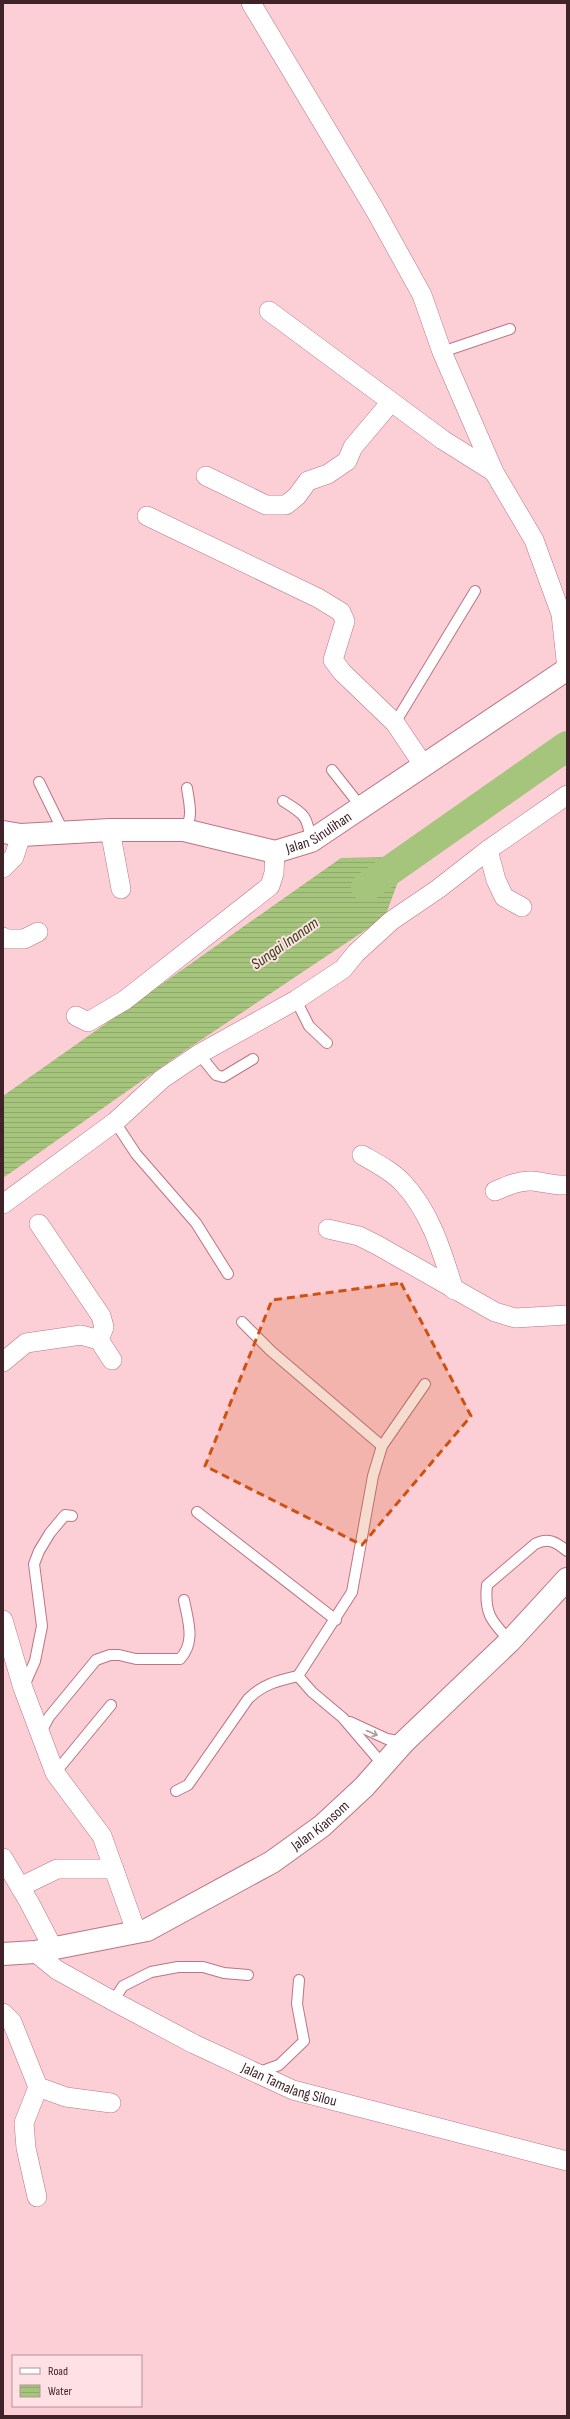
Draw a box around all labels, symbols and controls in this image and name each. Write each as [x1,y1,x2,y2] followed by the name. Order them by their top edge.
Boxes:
[282,807,355,858] street label: Jalan Sinulihan
[248,914,322,974] water label: Sungai Inanam
[366,1730,378,1738] one-way arrow
[287,1796,353,1855] street label: Jalan Kiansom
[238,2058,339,2110] street label: Jalan Tamalang Silou
[12,2355,142,2407] legend
[48,2364,68,2379] text: Road
[48,2384,72,2399] text: Water

